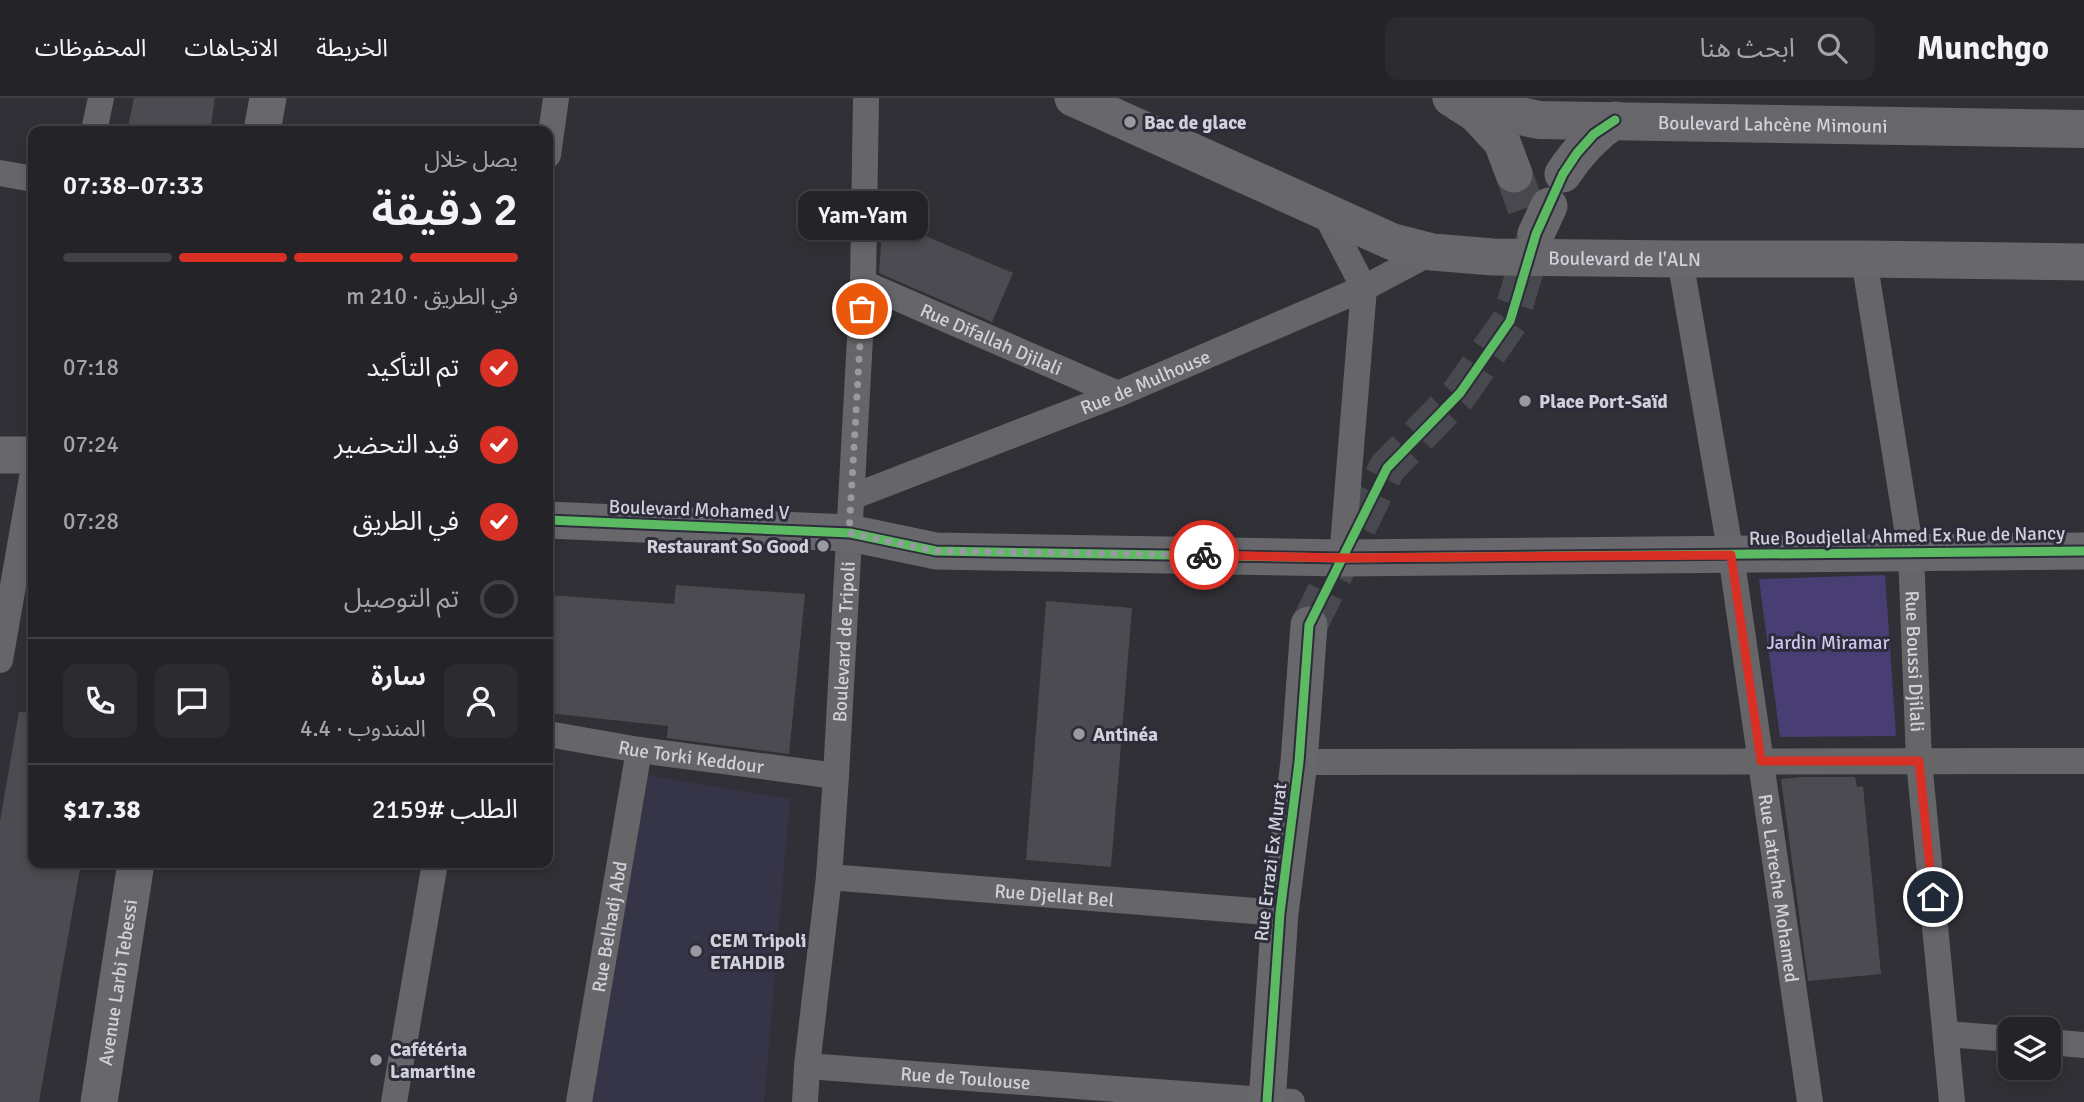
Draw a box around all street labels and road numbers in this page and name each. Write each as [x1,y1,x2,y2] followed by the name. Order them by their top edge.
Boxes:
[1658,111,1888,139] street label: Boulevard Lahcène Mimouni
[1548,247,1701,272] street label: Boulevard de l'ALN
[916,298,1066,381] street label: Rue Difallah Djilali
[1077,345,1214,420] street label: Rue de Mulhouse
[608,495,790,525] street label: Boulevard Mohamed V
[1749,521,2065,551] street label: Rue Boudjellal Ahmed Ex Rue de Nancy
[828,561,861,723] street label: Boulevard de Tripoli
[1899,590,1929,732] street label: Rue Boussi Djilali
[616,736,765,779] street label: Rue Torki Keddour
[1249,781,1293,943] street label: Rue Errazi Ex Murat
[1753,793,1804,984] street label: Rue Latreche Mohamed
[587,859,633,994] street label: Rue Belhadj Abd
[993,879,1115,913] street label: Rue Djellat Bel
[94,898,143,1067] street label: Avenue Larbi Tebessi
[900,1062,1031,1096] street label: Rue de Toulouse

